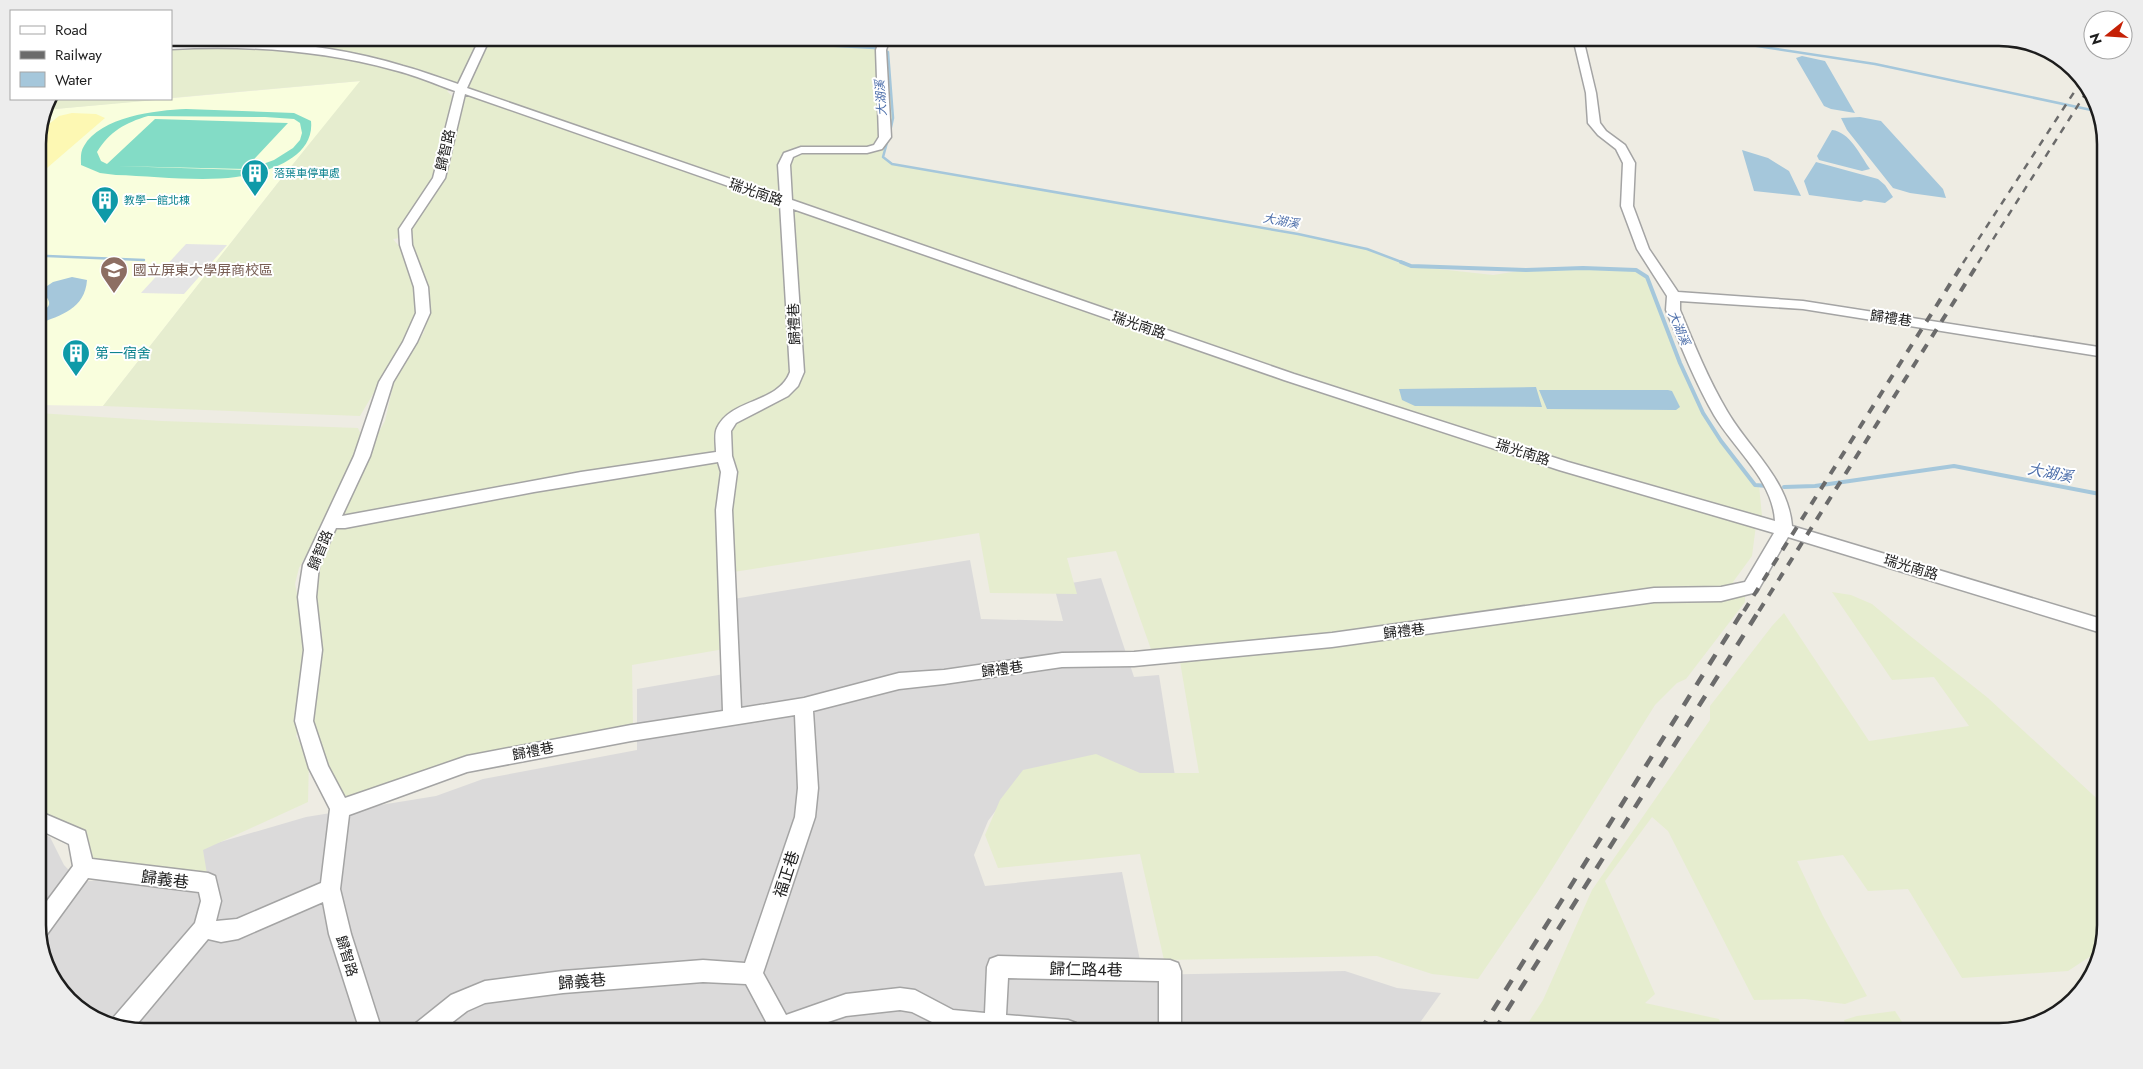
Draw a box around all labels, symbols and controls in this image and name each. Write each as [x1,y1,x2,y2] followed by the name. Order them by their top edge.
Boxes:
[10,10,172,100] legend
[2083,10,2133,60] north arrow
[55,19,87,41] text: Road
[2084,31,2107,47] text: N
[55,44,102,66] text: Railway
[55,69,93,91] text: Water
[871,77,891,117] water label: 大湖溪
[431,127,459,173] street label: 歸智路
[240,158,270,197] building icon: 落葉車停車處
[274,165,340,181] place label: 落葉車停車處
[726,173,786,211] street label: 瑞光南路
[90,185,120,224] building icon: 教學一館北棟
[124,192,190,208] place label: 教學一館北棟
[1262,209,1302,233] water label: 大湖溪
[99,255,129,294] school or university icon: 國立屏東大學屏商校區
[133,260,273,280] place label: 國立屏東大學屏商校區
[783,303,805,345] street label: 歸禮巷
[1869,305,1913,331] street label: 歸禮巷
[1109,306,1169,344] street label: 瑞光南路
[1664,308,1695,350] water label: 大湖溪
[61,338,91,377] building icon: 第一宿舍
[95,343,151,363] place label: 第一宿舍
[1493,434,1553,470] street label: 瑞光南路
[2026,458,2076,488] water label: 大湖溪
[303,527,337,573] street label: 歸智路
[1881,549,1941,585] street label: 瑞光南路
[1382,619,1426,643] street label: 歸禮巷
[980,656,1024,682] street label: 歸禮巷
[510,737,556,765] street label: 歸禮巷
[768,848,805,901] street label: 福正巷
[140,865,190,894] street label: 歸義巷
[331,933,363,979] street label: 歸智路
[1049,957,1123,982] street label: 歸仁路4巷
[557,968,607,995] street label: 歸義巷

